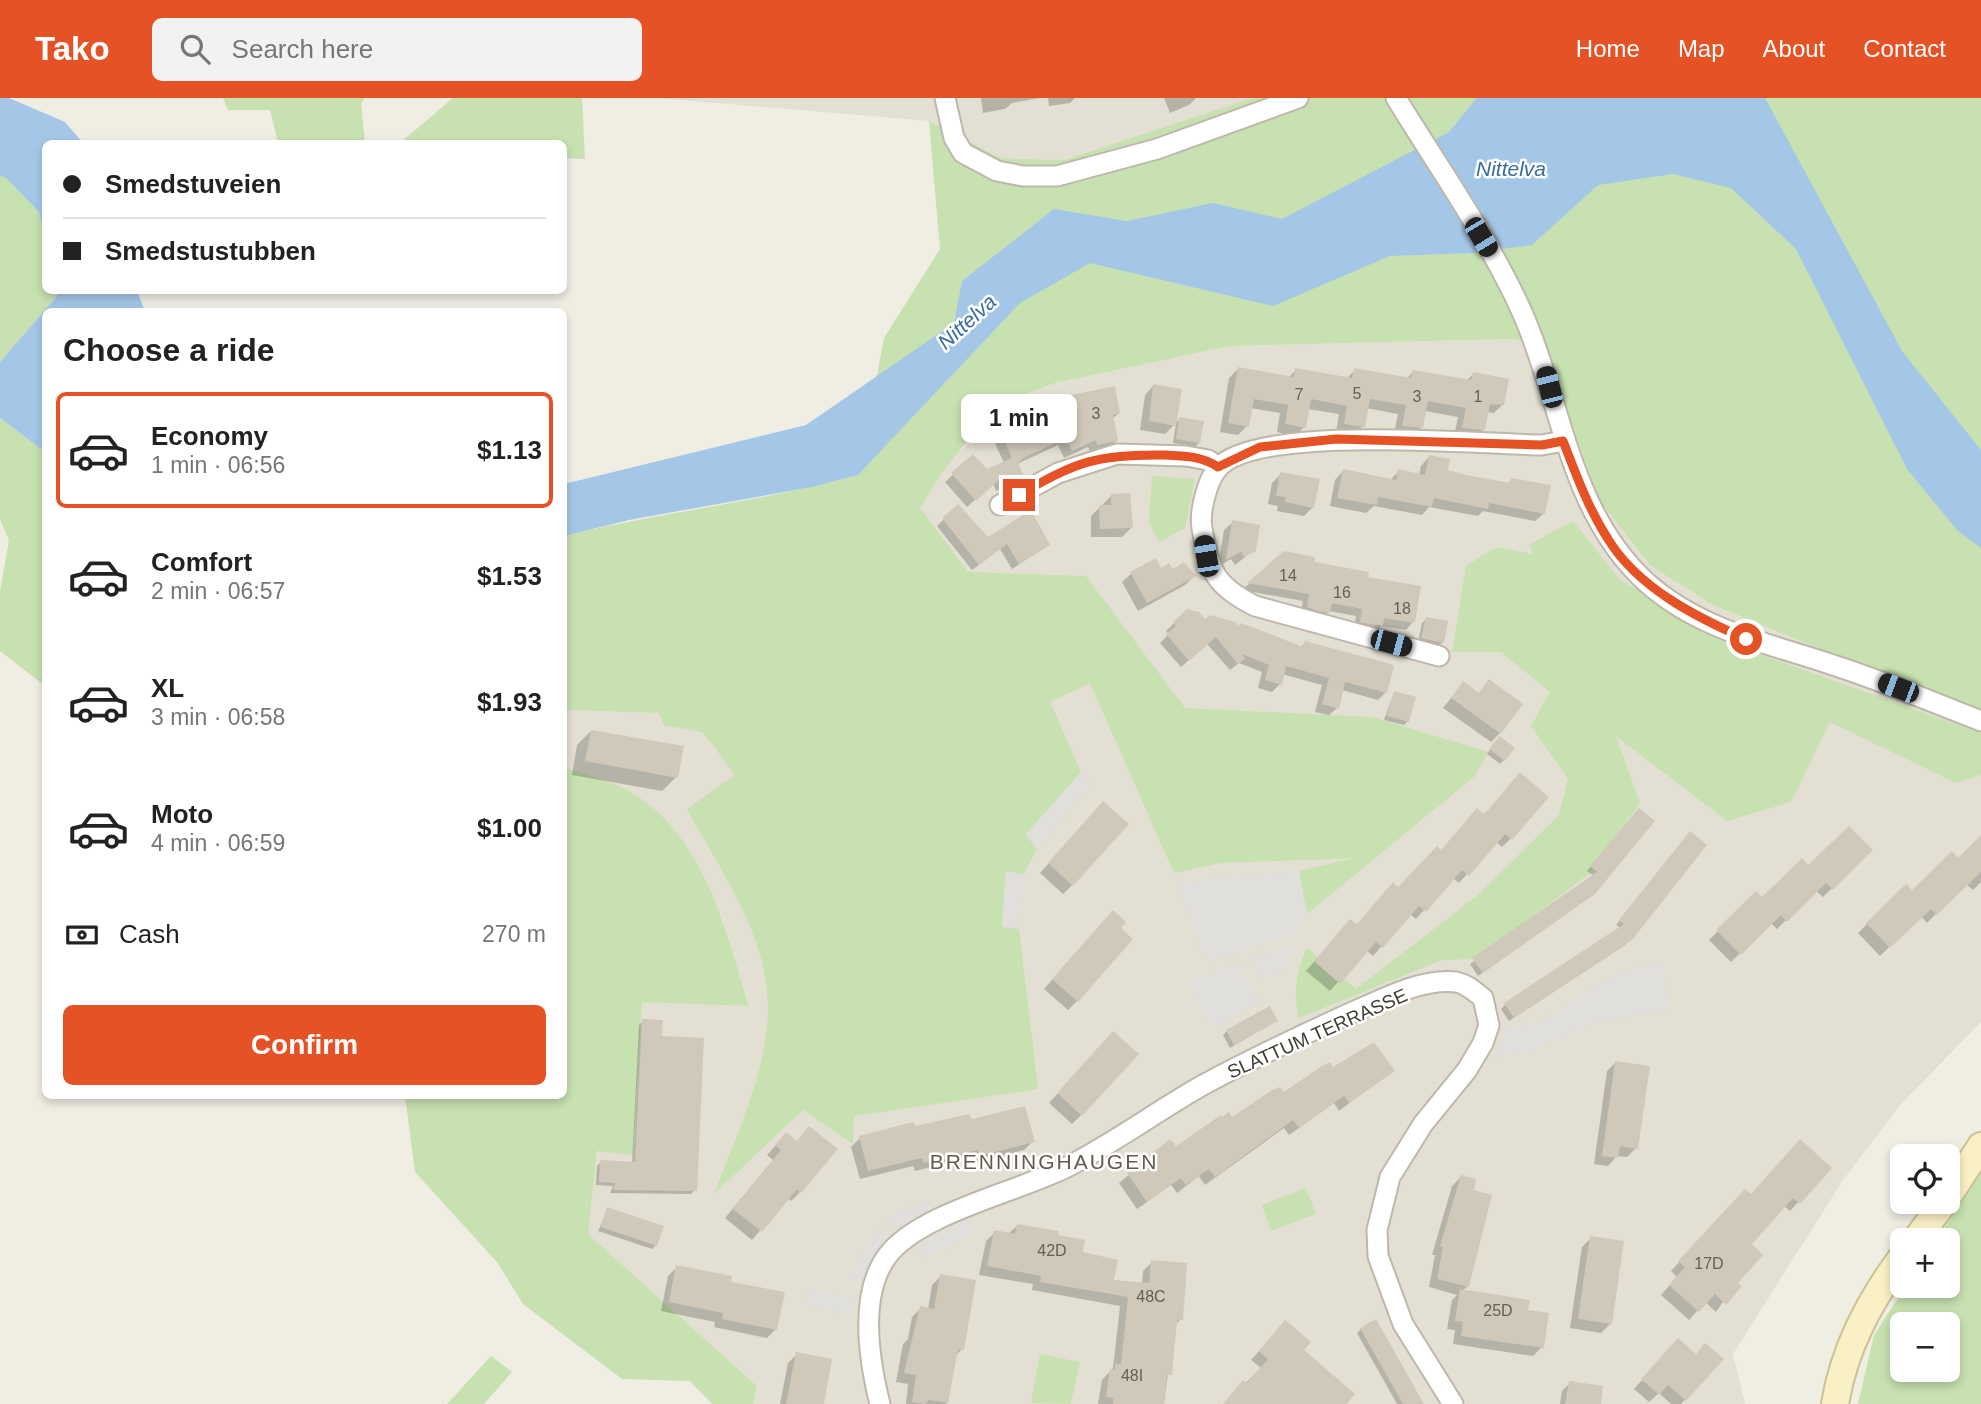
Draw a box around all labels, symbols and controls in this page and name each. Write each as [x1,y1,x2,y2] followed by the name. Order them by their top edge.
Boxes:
[152,18,642,81] search box
[35,30,110,67] text: Tako
[176,30,214,68] icon: search
[232,34,373,64] text: Search here
[1576,35,1640,62] text: Home
[1678,35,1725,62] text: Map
[1763,35,1825,62] text: About
[1863,35,1946,62] text: Contact
[1476,157,1546,180] water label: Nittelva
[105,169,281,199] text: Smedstuveien
[1462,214,1501,260] car
[105,236,316,266] text: Smedstustubben
[933,290,1000,354] water label: Nittelva
[63,332,275,368] text: Choose a ride
[1534,364,1565,410] car
[1353,385,1362,402] house number: 5
[1295,386,1304,403] house number: 7
[1413,388,1422,405] house number: 3
[1474,388,1483,405] house number: 1
[961,394,1077,442] callout: 1 min
[989,405,1049,431] text: 1 min
[1092,405,1101,422] house number: 3
[67,419,130,482] icon: car
[151,421,268,451] text: Economy
[477,435,542,465] text: $1.13
[151,452,285,478] text: 1 min · 06:56
[1003,479,1035,511] route end
[1193,534,1220,578] car
[67,545,130,608] icon: car
[151,547,252,577] text: Comfort
[477,561,542,591] text: $1.53
[1279,567,1297,584] house number: 14
[151,578,285,604] text: 2 min · 06:57
[1333,584,1351,601] house number: 16
[1393,600,1411,617] house number: 18
[1730,623,1762,655] route start
[1368,627,1415,659] car
[67,671,130,734] icon: car
[1875,671,1922,705] car
[151,673,184,703] text: XL
[477,687,542,717] text: $1.93
[151,704,285,730] text: 3 min · 06:58
[67,797,130,860] icon: car
[151,799,213,829] text: Moto
[477,813,542,843] text: $1.00
[151,830,285,856] text: 4 min · 06:59
[63,916,101,954] icon: cash
[119,919,180,949] text: Cash
[482,921,546,947] text: 270 m
[1224,984,1410,1083] street label: SLATTUM TERRASSE
[63,1005,546,1085] button: Confirm
[1890,1144,1960,1382] map controls
[1890,1144,1960,1214] button: locate
[930,1150,1158,1173] district label: BRENNINGHAUGEN
[1890,1228,1960,1298] button: +
[1037,1242,1067,1259] house number: 42D
[1694,1255,1724,1272] house number: 17D
[1136,1288,1166,1305] house number: 48C
[1483,1302,1513,1319] house number: 25D
[1890,1312,1960,1382] button: −
[1121,1367,1143,1384] house number: 48I

